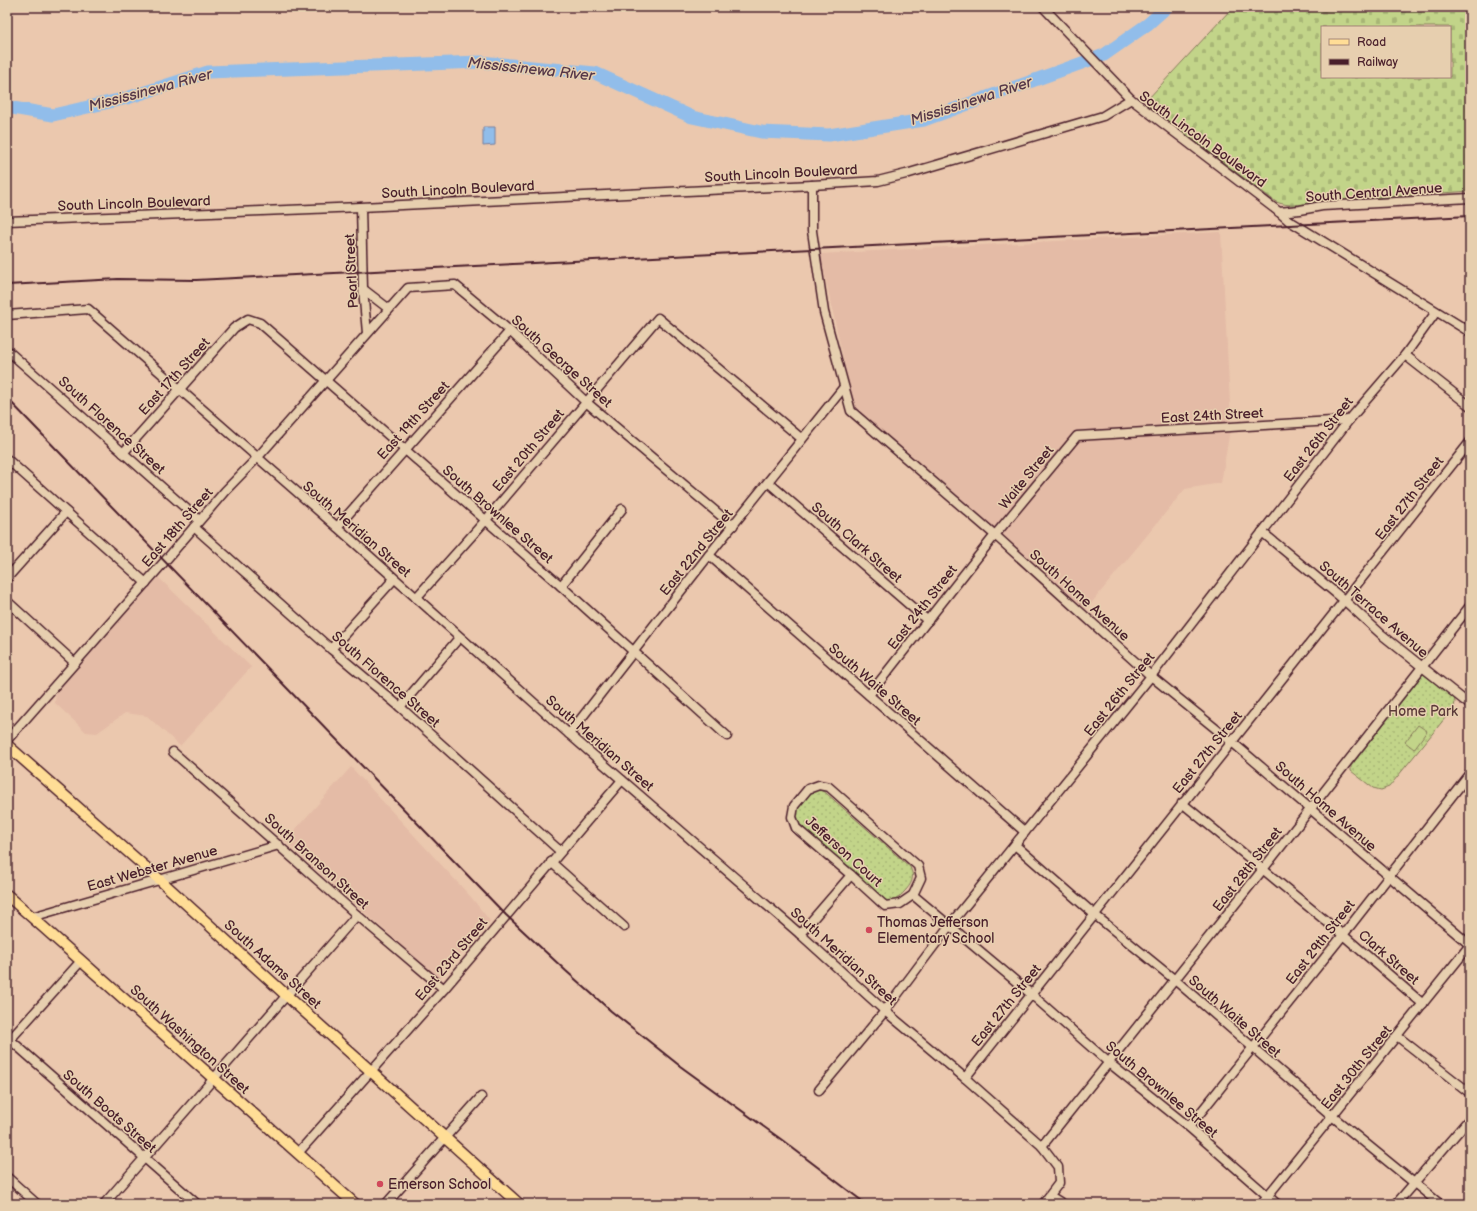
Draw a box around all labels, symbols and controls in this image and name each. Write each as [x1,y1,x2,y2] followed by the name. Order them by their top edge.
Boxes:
[1321,26,1451,78] legend
[1357,35,1386,50] text: Road
[467,53,597,86] water label: Mississinewa River
[1357,55,1399,70] text: Railway
[86,64,215,116] water label: Mississinewa River
[908,72,1036,130] water label: Mississinewa River
[1136,88,1270,191] street label: South Lincoln Boulevard
[704,161,858,186] street label: South Lincoln Boulevard
[381,177,535,202] street label: South Lincoln Boulevard
[1305,179,1443,206] street label: South Central Avenue
[57,192,211,215] street label: South Lincoln Boulevard
[341,233,362,309] street label: Pearl Street
[508,312,616,412] street label: South George Street
[135,334,214,419] street label: East 17th Street
[55,373,169,478] street label: South Florence Street
[374,377,453,463] street label: East 19th Street
[1280,393,1357,485] street label: East 26th Street
[1160,404,1264,427] street label: East 24th Street
[489,405,568,495] street label: East 20th Street
[995,441,1058,513] street label: Waite Street
[1372,453,1448,543] street label: East 27th Street
[439,462,557,568] street label: South Brownlee Street
[299,478,415,581] street label: South Meridian Street
[138,484,217,571] street label: East 18th Street
[808,498,906,587] street label: South Clark Street
[656,505,737,599] street label: East 22nd Street
[1026,546,1133,645] street label: South Home Avenue
[1316,557,1432,661] street label: South Terrace Avenue
[884,561,961,653] street label: East 24th Street
[328,628,444,731] street label: South Florence Street
[825,640,925,730] street label: South Waite Street
[1080,648,1159,740] street label: East 26th Street
[542,692,658,795] street label: South Meridian Street
[1388,703,1458,720] park label: Home Park
[1169,707,1246,797] street label: East 27th Street
[1272,758,1380,855] street label: South Home Avenue
[261,810,373,913] street label: South Branson Street
[802,812,886,891] street label: Jefferson Court
[1209,823,1286,915] street label: East 28th Street
[85,842,219,895] street label: East Webster Avenue
[1282,896,1359,988] street label: East 29th Street
[787,904,901,1009] street label: South Meridian Street
[412,914,492,1004] street label: East 23rd Street
[877,914,995,947] place label: Thomas Jefferson Elementary School
[221,916,325,1013] street label: South Adams Street
[864,925,874,935] marker: Thomas Jefferson Elementary School
[1355,926,1423,989] street label: Clark Street
[968,960,1045,1050] street label: East 27th Street
[1185,972,1285,1062] street label: South Waite Street
[126,981,253,1098] street label: South Washington Street
[1317,1021,1396,1113] street label: East 30th Street
[1102,1038,1222,1142] street label: South Brownlee Street
[59,1066,160,1157] street label: South Boots Street
[388,1176,491,1193] place label: Emerson School
[375,1179,385,1189] marker: Emerson School

